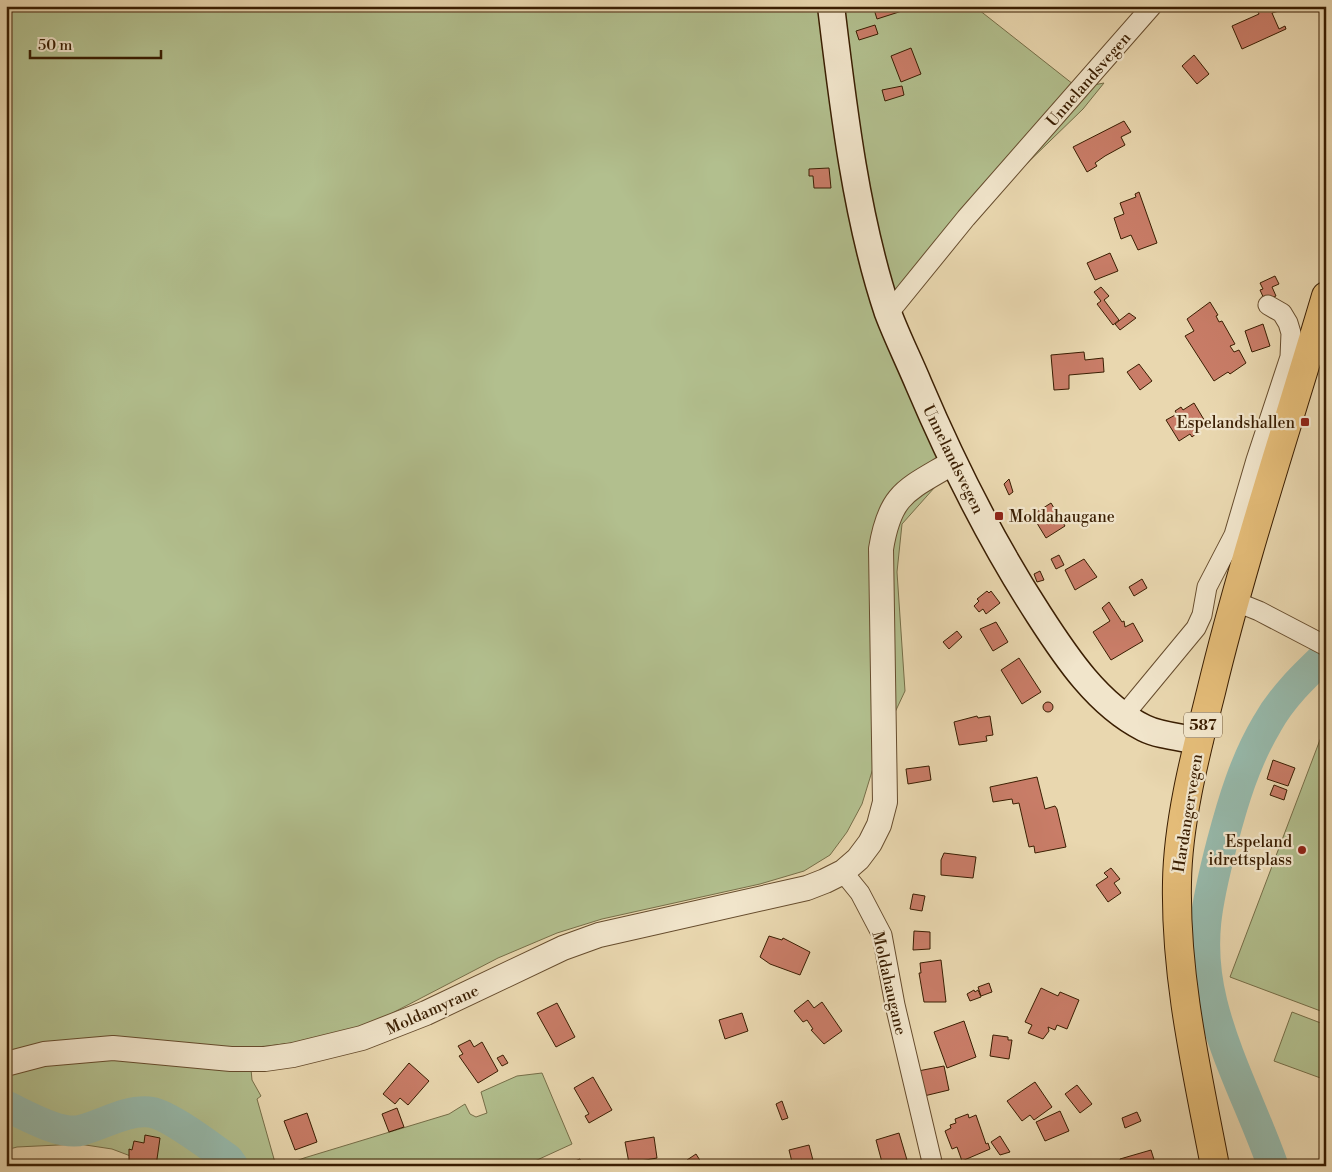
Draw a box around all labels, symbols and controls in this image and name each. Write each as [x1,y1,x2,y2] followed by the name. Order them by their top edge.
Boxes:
[30,28,161,60] scale bar
[1042,28,1136,131] street label: Unnelandsvegen
[38,36,72,55] text: 50 m
[918,402,988,518] street label: Unnelandsvegen
[1176,413,1295,433] place label: Espelandshallen
[1299,416,1311,428] marker: Espelandshallen
[1009,507,1115,527] place label: Moldahaugane
[993,510,1005,522] marker: Moldahaugane
[1184,712,1222,738] road number: 587
[1169,752,1207,874] street label: Hardangervegen
[1208,832,1292,870] place label: Espeland idrettsplass
[1296,844,1308,856] marker: Espeland idrettsplass
[867,929,911,1037] street label: Moldahaugane
[383,981,482,1039] street label: Moldamyrane

